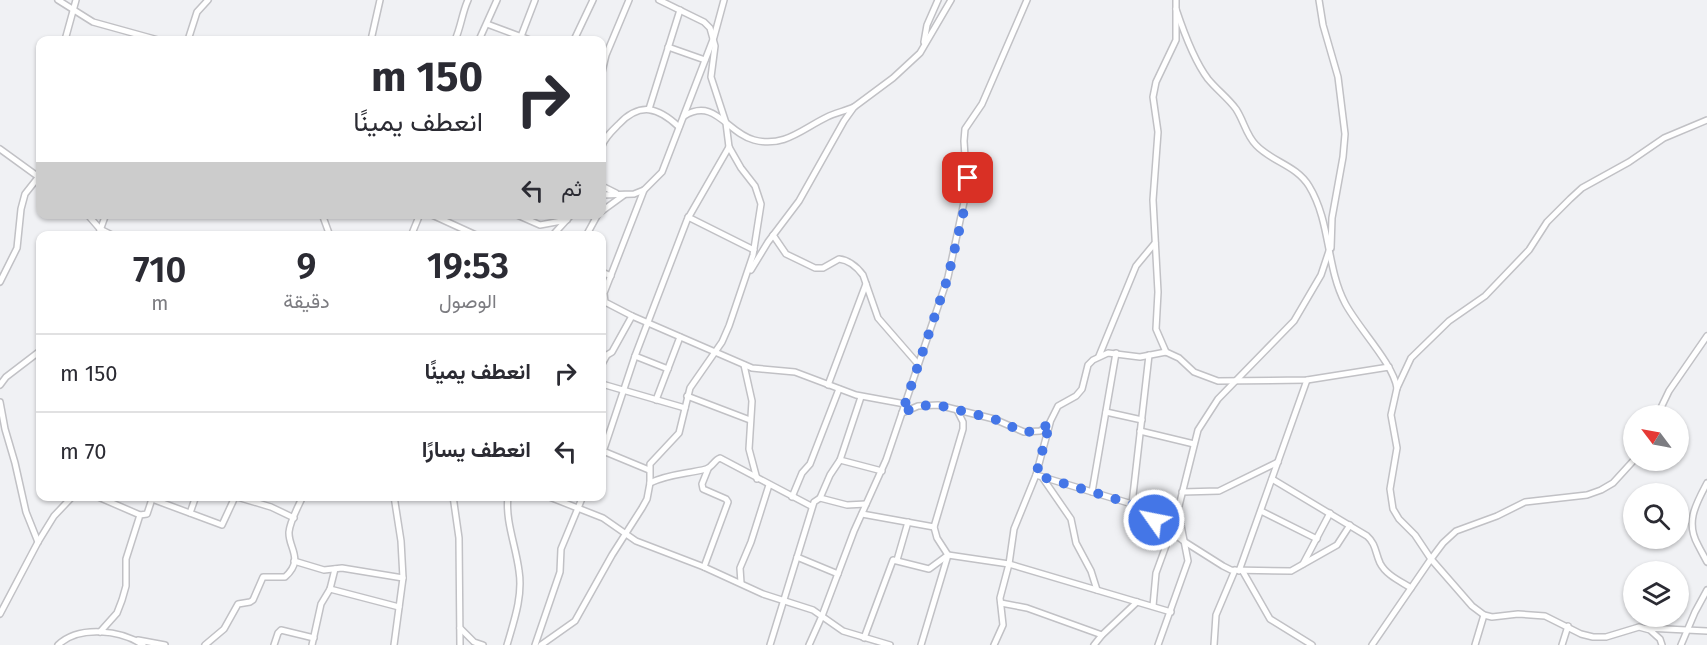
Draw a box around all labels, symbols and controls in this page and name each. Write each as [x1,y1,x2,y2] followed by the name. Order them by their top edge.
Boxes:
[371,52,483,102] text: 150 m
[504,60,582,138] icon: right
[353,106,483,138] text: انعطف يمينًا
[942,152,993,203] pin
[951,161,984,194] icon: arrive
[516,174,549,207] icon: left
[561,175,582,202] text: ثم
[297,244,316,288] text: 9
[427,244,509,288] text: 19:53
[133,248,186,292] text: 710
[283,289,330,313] text: دقيقة
[439,289,497,313] text: الوصول
[151,291,168,315] text: m
[549,357,582,390] icon: right
[424,358,531,385] text: انعطف يمينًا
[60,360,118,387] text: 150 m
[1623,405,1689,471] north arrow
[1623,405,1689,627] map controls
[549,435,582,468] icon: left
[422,436,531,463] text: انعطف يسارًا
[60,438,106,465] text: 70 m
[1623,483,1689,549] button: search
[1122,488,1186,552] position arrow
[1623,561,1689,627] button: layers

